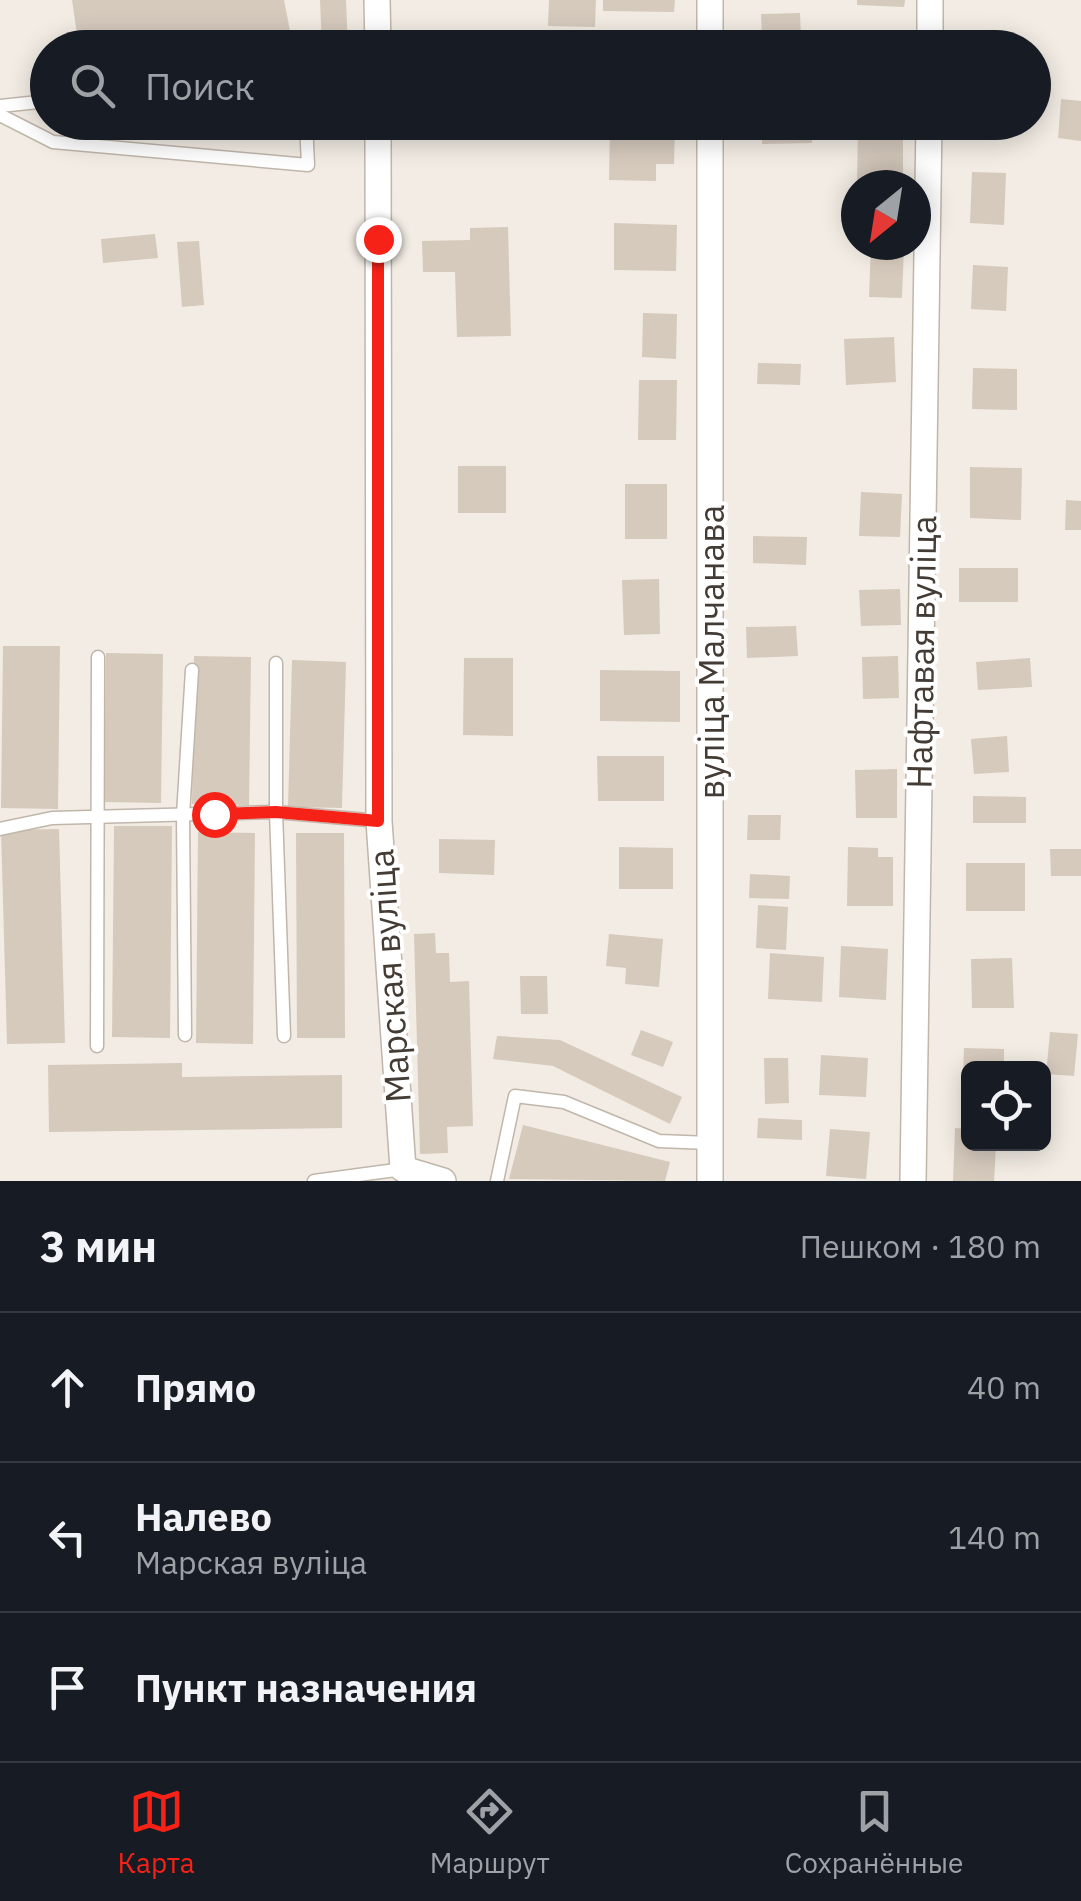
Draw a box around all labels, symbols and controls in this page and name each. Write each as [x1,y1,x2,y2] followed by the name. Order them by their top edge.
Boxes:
[30,30,1051,140] search box
[65,58,120,113] icon: search
[145,61,255,110] text: Поиск
[841,170,931,260] north arrow
[356,217,402,263] route end
[688,505,734,799] street label: вуліца Малчанава
[896,515,946,789] street label: Нафтавая вуліца
[192,792,238,838] route start
[357,848,421,1104] street label: Марская вуліца
[961,1061,1051,1151] map controls
[961,1061,1051,1151] button: locate
[40,1219,157,1274] text: 3 мин
[800,1225,1041,1267] text: Пешком · 180 m
[40,1360,95,1415] icon: ahead
[135,1363,256,1412] text: Прямо
[967,1366,1041,1408] text: 40 m
[135,1492,272,1541] text: Налево
[40,1510,95,1565] icon: left
[948,1516,1041,1558] text: 140 m
[135,1541,367,1583] text: Марская вуліца
[40,1660,95,1715] icon: arrive
[135,1663,477,1712] text: Пункт назначения
[118,1784,195,1881] tab: Карта
[430,1784,550,1881] tab: Маршрут
[785,1784,963,1881] tab: Сохранённые

